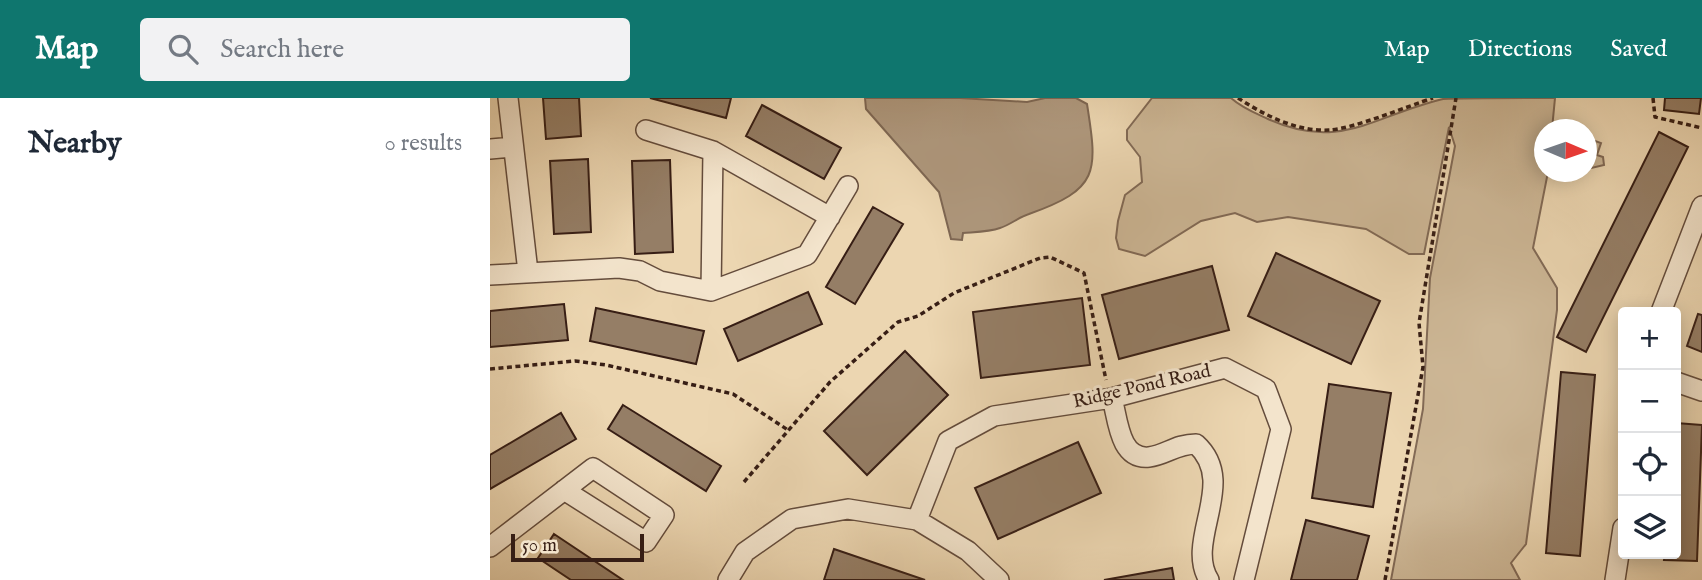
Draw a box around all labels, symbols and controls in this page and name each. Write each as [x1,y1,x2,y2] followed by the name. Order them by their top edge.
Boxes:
[140,18,630,81] search box
[35,28,98,70] text: Map
[164,30,202,68] icon: search
[220,33,344,66] text: Search here
[1384,34,1430,65] text: Map
[1468,34,1572,65] text: Directions
[1610,34,1667,65] text: Saved
[1534,119,1597,182] north arrow
[28,125,121,163] text: Nearby
[384,129,462,158] text: 0 results
[1618,307,1681,559] map controls
[1618,307,1681,370] button: +
[1071,359,1214,415] street label: Ridge Pond Road
[1618,370,1681,433] button: −
[1618,433,1681,496] button: locate
[1618,496,1681,559] button: layers
[511,531,644,563] scale bar
[522,534,557,558] text: 50 m

